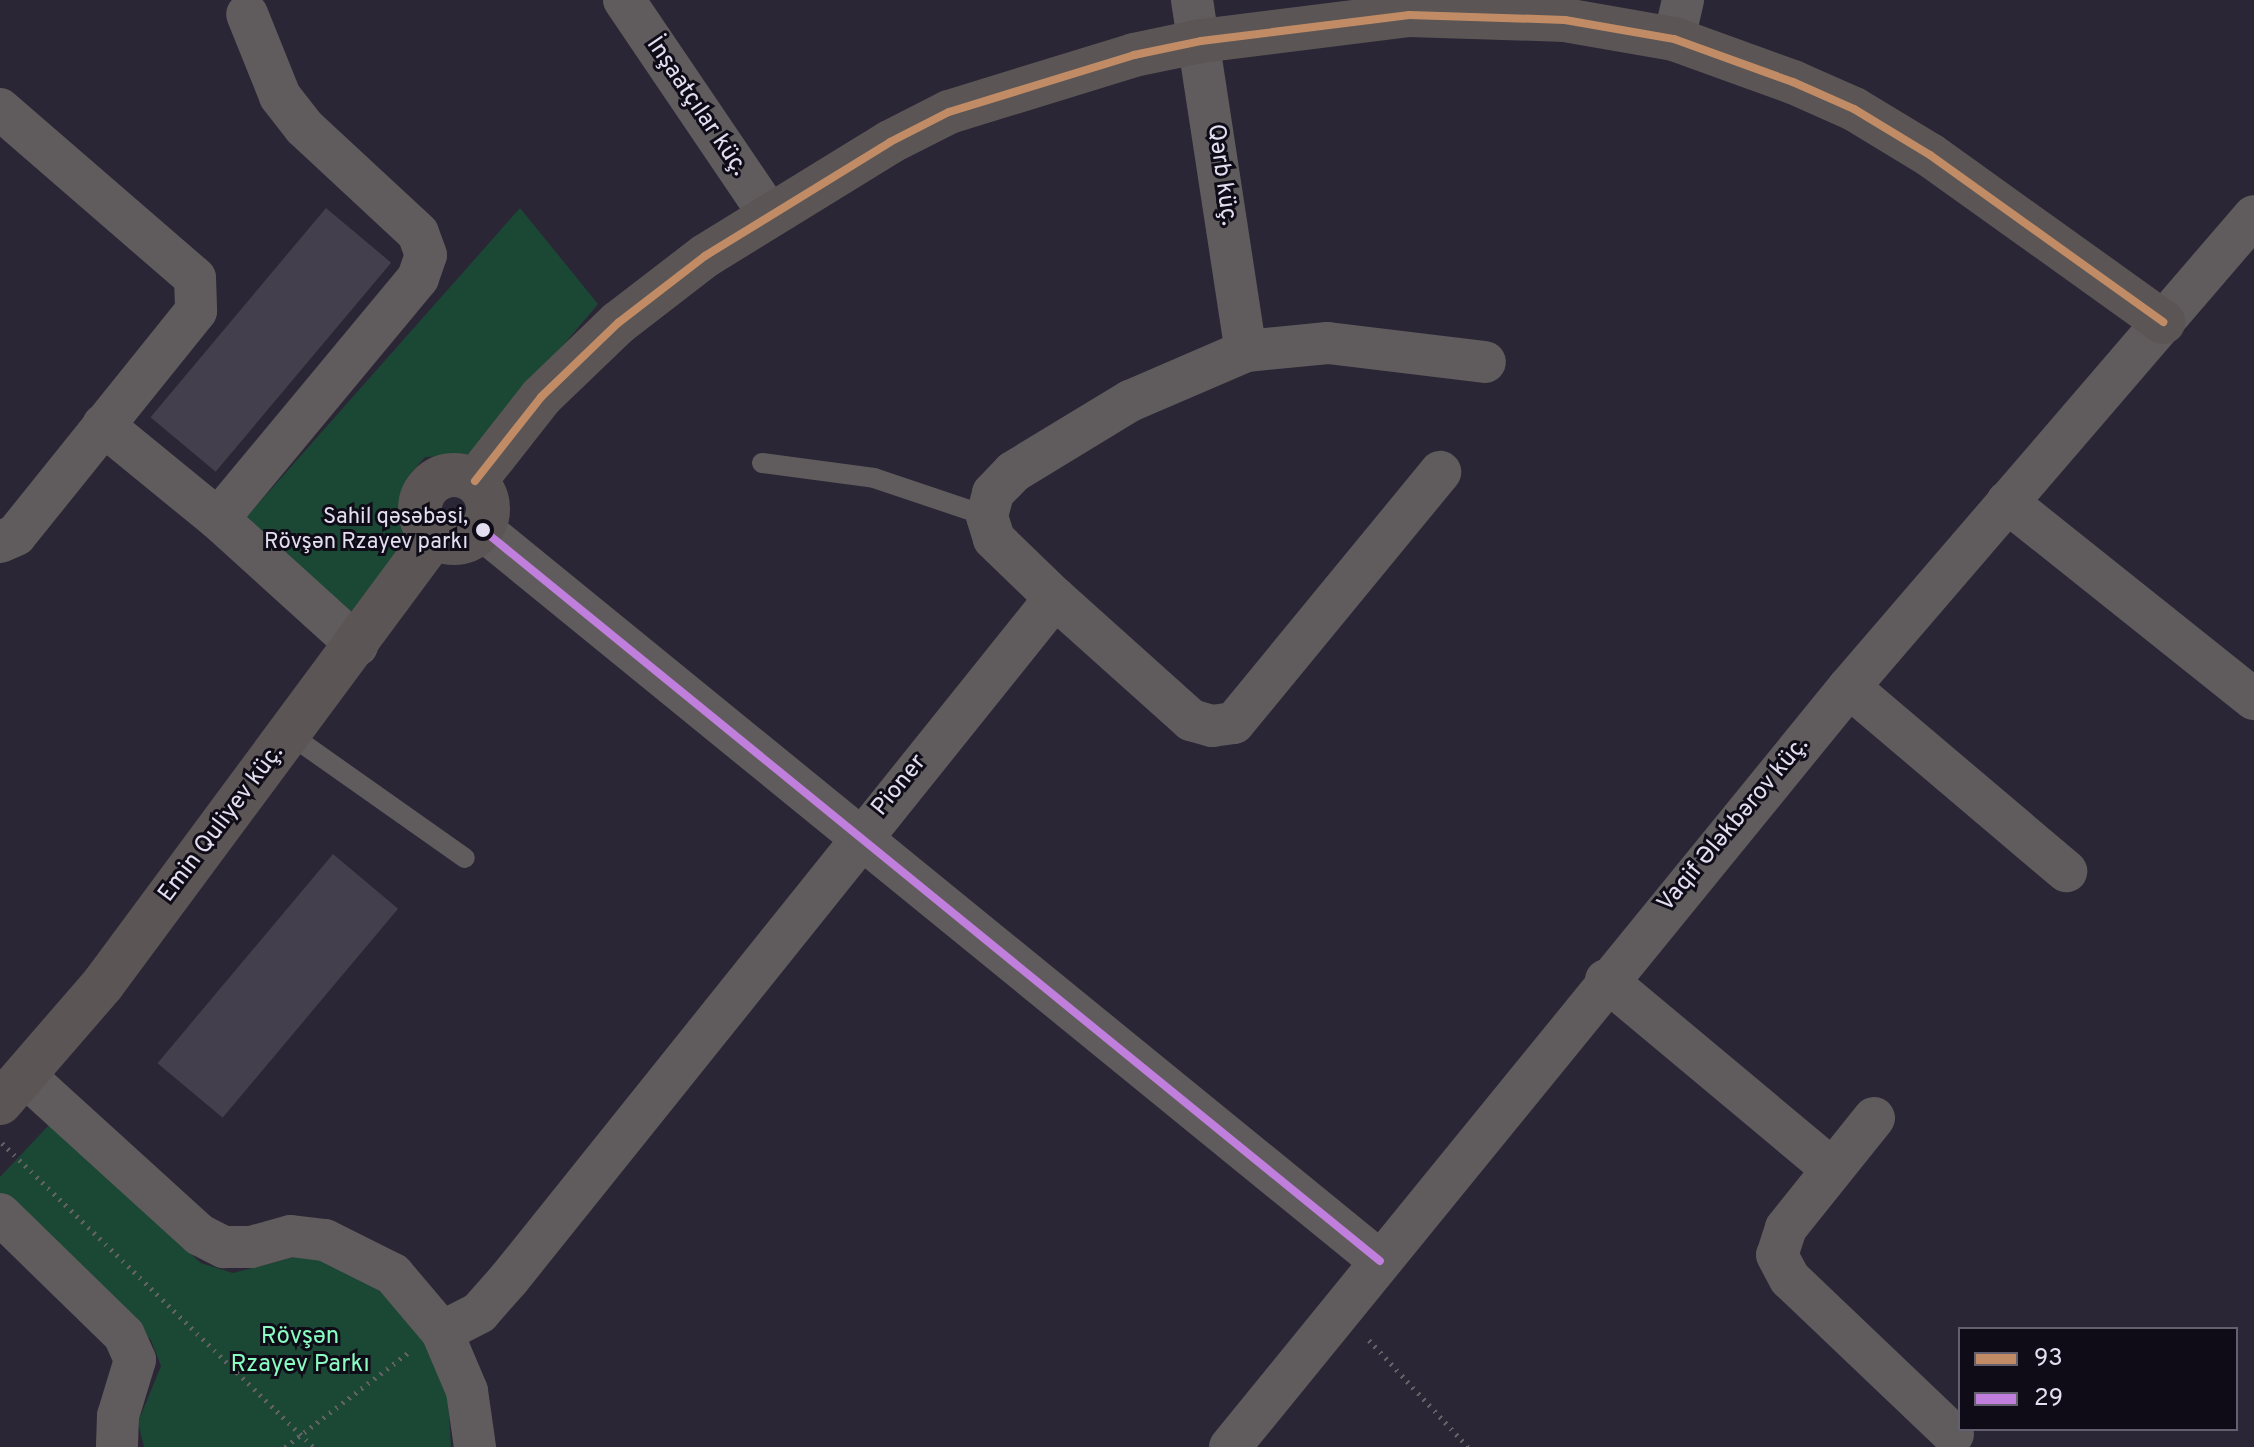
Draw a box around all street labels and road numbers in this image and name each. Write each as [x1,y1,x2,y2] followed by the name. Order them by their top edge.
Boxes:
[639,32,753,182] street label: İnşaatçılar küç.
[1200,122,1242,228] street label: Qərb küç.
[1652,732,1816,918] street label: Vaqif Ələkbərov küç.
[153,740,291,908] street label: Emin Quliyev küç.
[867,749,933,823] street label: Pioner

